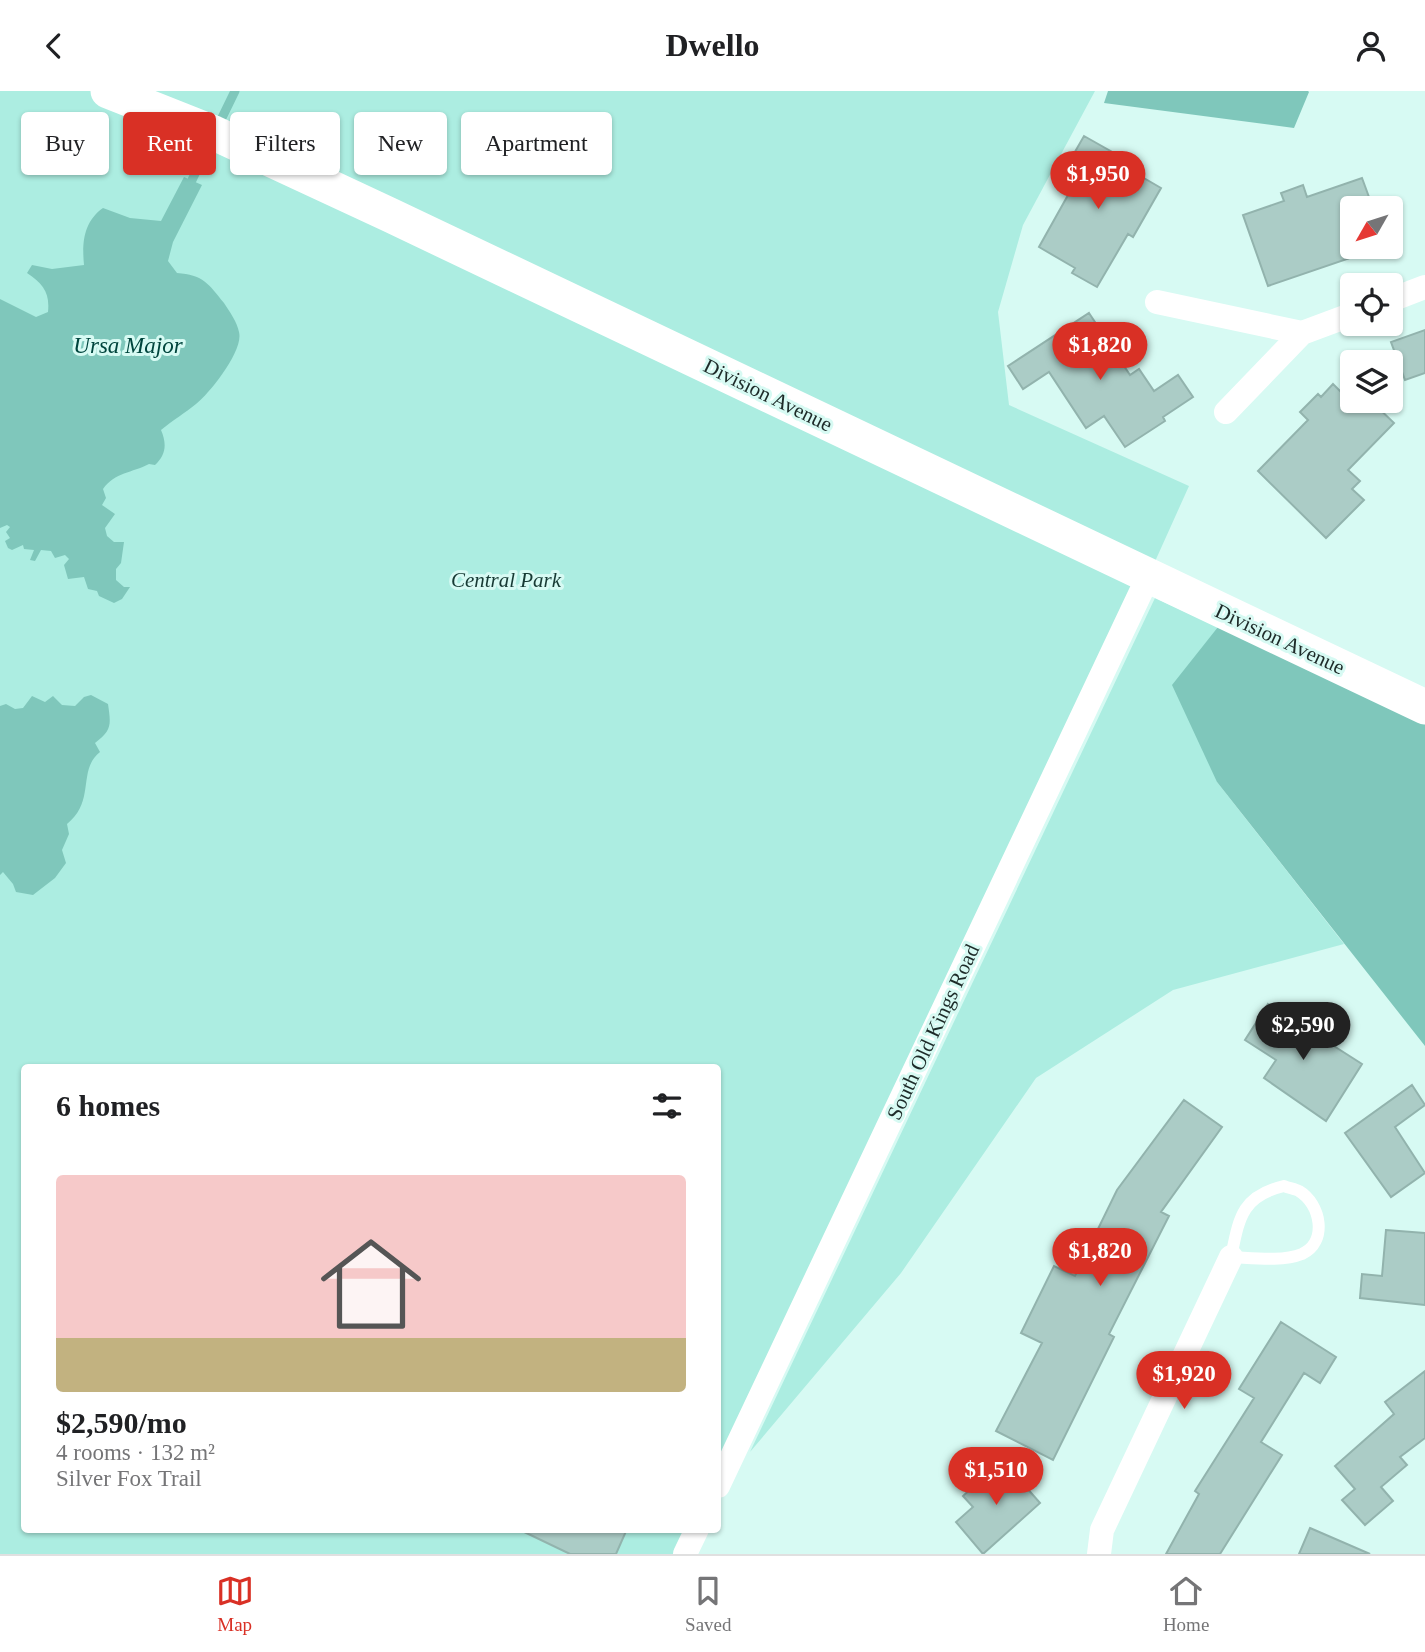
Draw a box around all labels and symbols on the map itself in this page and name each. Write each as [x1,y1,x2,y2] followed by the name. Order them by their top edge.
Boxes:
[1041,151,1155,211] pin: $1,950
[1340,196,1404,259] north arrow
[1043,323,1157,382] pin: $1,820
[73,333,184,358] water label: Ursa Major
[700,353,836,437] street label: Division Avenue
[451,568,562,592] park label: Central Park
[1211,599,1349,679] street label: Division Avenue
[882,940,984,1124] street label: South Old Kings Road
[1246,1003,1360,1062] pin: $2,590
[1043,1229,1157,1288] pin: $1,820
[1127,1351,1241,1411] pin: $1,920
[939,1447,1053,1507] pin: $1,510

